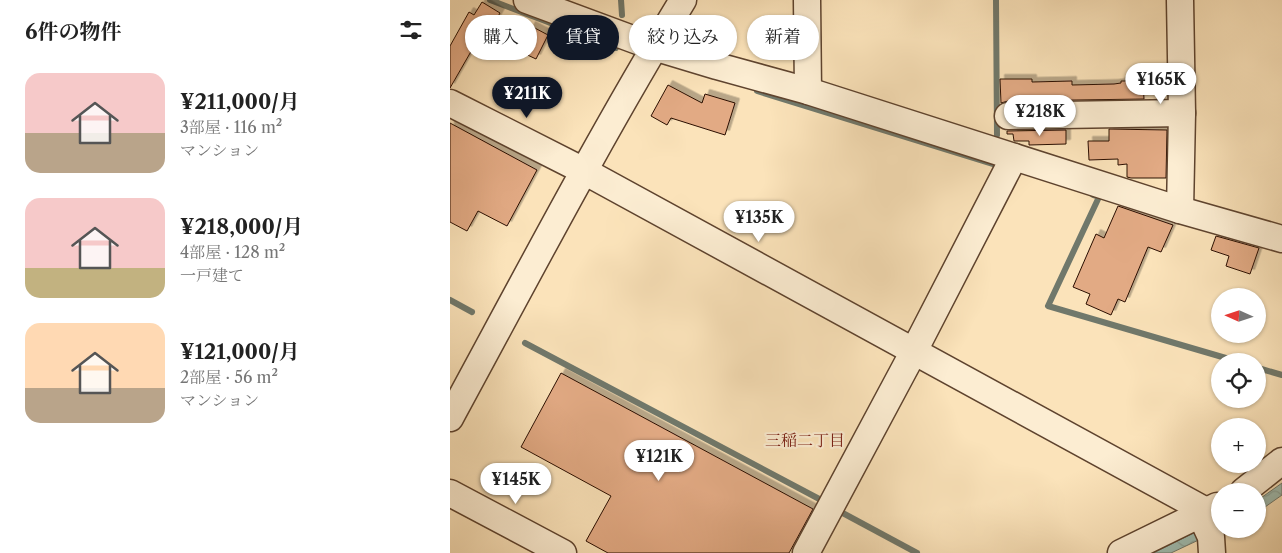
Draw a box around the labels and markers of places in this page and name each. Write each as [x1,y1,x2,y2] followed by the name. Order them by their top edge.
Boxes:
[1126,62,1196,105] pin: ¥165K
[492,76,562,119] pin: ¥211K
[1005,94,1075,137] pin: ¥218K
[724,200,794,243] pin: ¥135K
[624,440,694,482] pin: ¥121K
[481,462,551,505] pin: ¥145K

